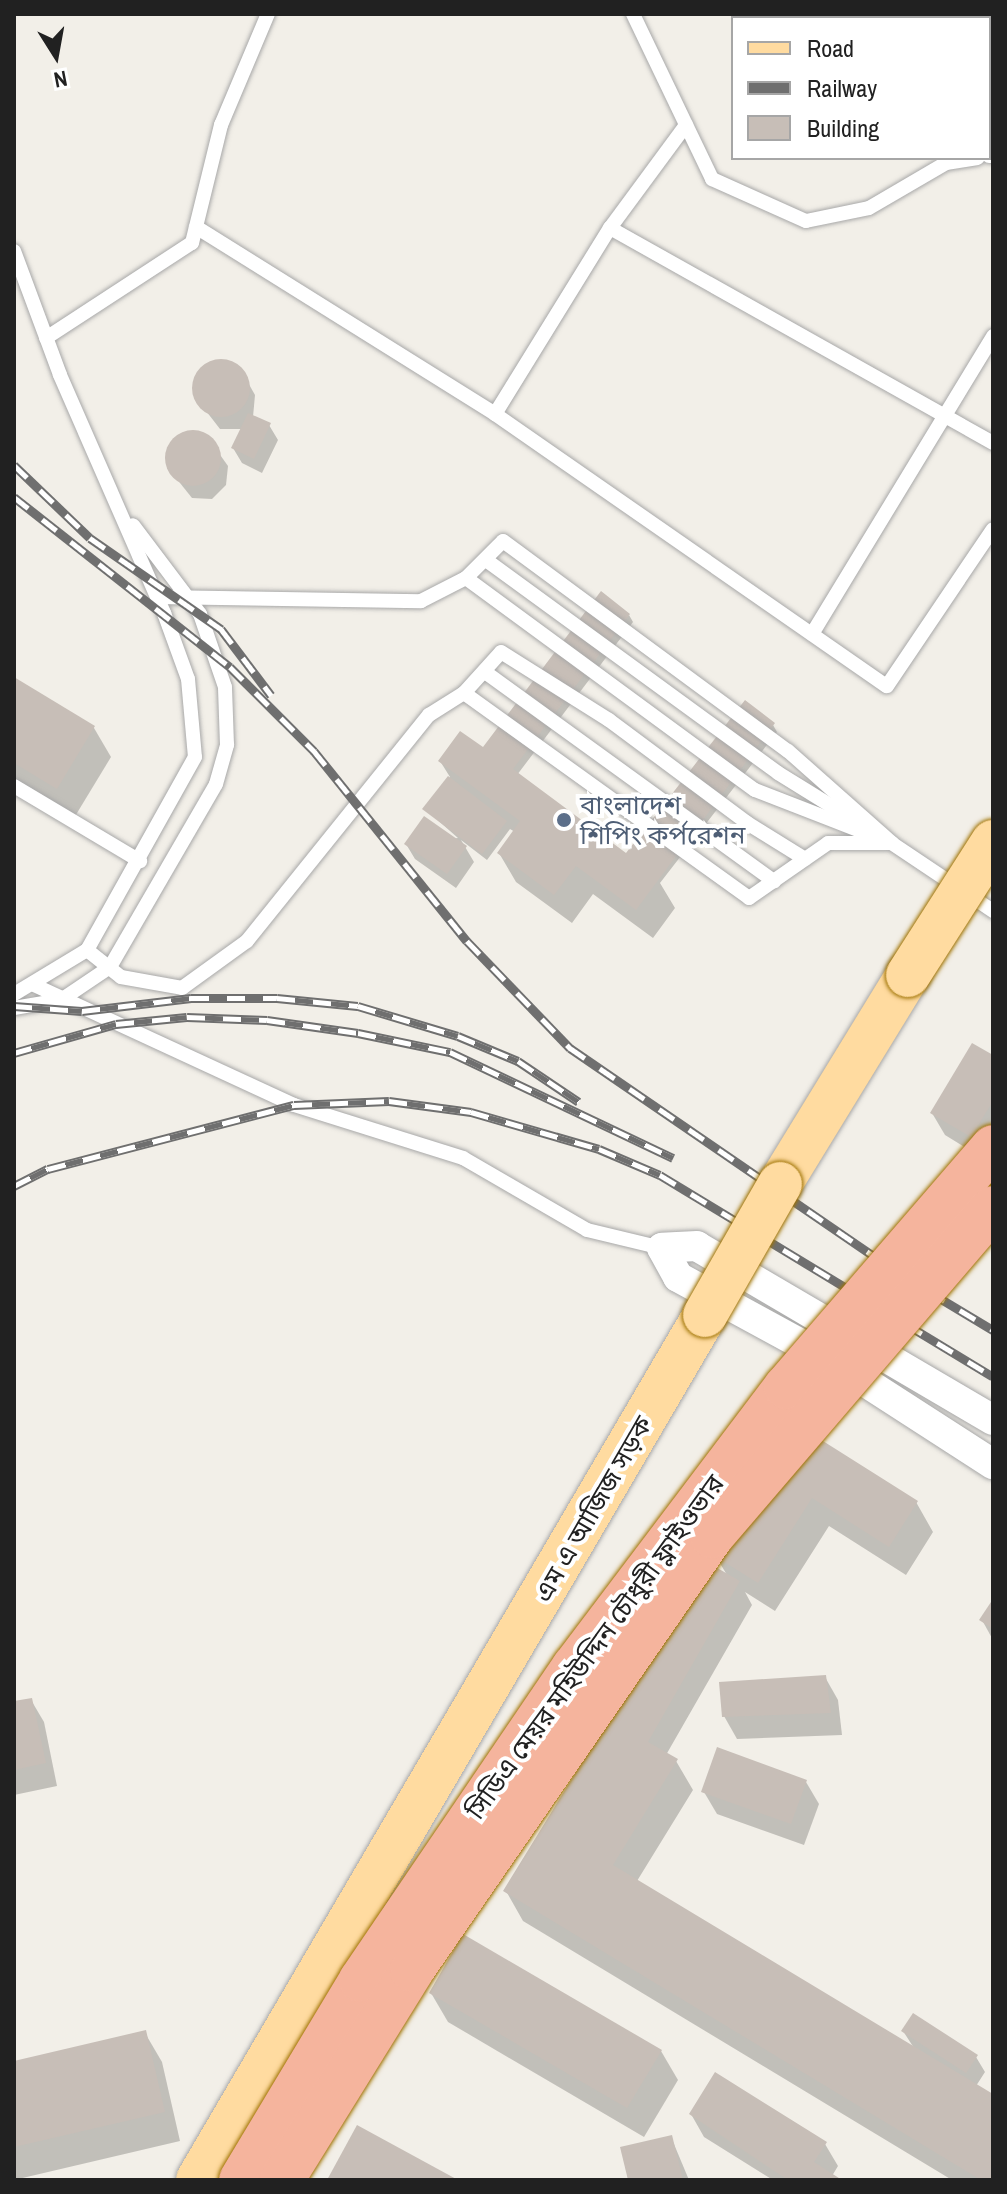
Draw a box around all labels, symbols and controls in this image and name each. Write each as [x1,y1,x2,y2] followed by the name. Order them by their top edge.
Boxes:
[16,16,96,96] north arrow
[731,16,991,160] legend
[807,32,854,64] text: Road
[51,64,70,96] text: N
[807,72,877,104] text: Railway
[807,112,879,144] text: Building
[580,789,745,850] place label: বাংলাদেশ শিপিং কর্পরেশন
[555,811,573,829] marker: বাংলাদেশ শিপিং কর্পরেশন
[527,1411,659,1607] street label: এম এ আজিজ সড়ক
[460,1469,730,1825] street label: সিডিএ মেয়র মহিউদ্দিন চৌধুরী ফ্লাইওভার

